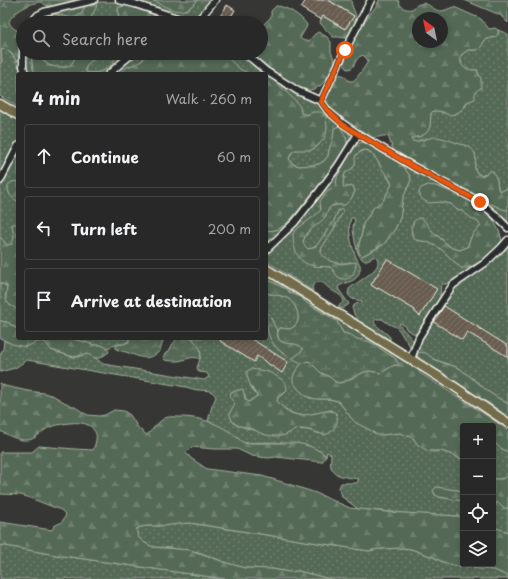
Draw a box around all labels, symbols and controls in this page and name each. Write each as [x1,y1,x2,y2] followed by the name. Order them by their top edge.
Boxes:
[412,12,448,48] north arrow
[16,16,268,60] search box
[30,27,52,49] icon: search
[62,27,148,50] text: Search here
[336,41,354,59] route start
[32,85,80,111] text: 4 min
[166,89,252,108] text: Walk · 260 m
[33,145,55,167] icon: ahead
[71,145,139,168] text: Continue
[217,147,251,166] text: 60 m
[471,193,489,211] route end
[33,217,55,239] icon: left
[71,217,137,240] text: Turn left
[208,219,251,238] text: 200 m
[33,289,55,311] icon: arrive
[71,289,232,312] text: Arrive at destination
[460,423,496,567] map controls
[460,423,496,459] button: +
[460,459,496,495] button: −
[460,495,496,531] button: locate
[460,531,496,567] button: layers

